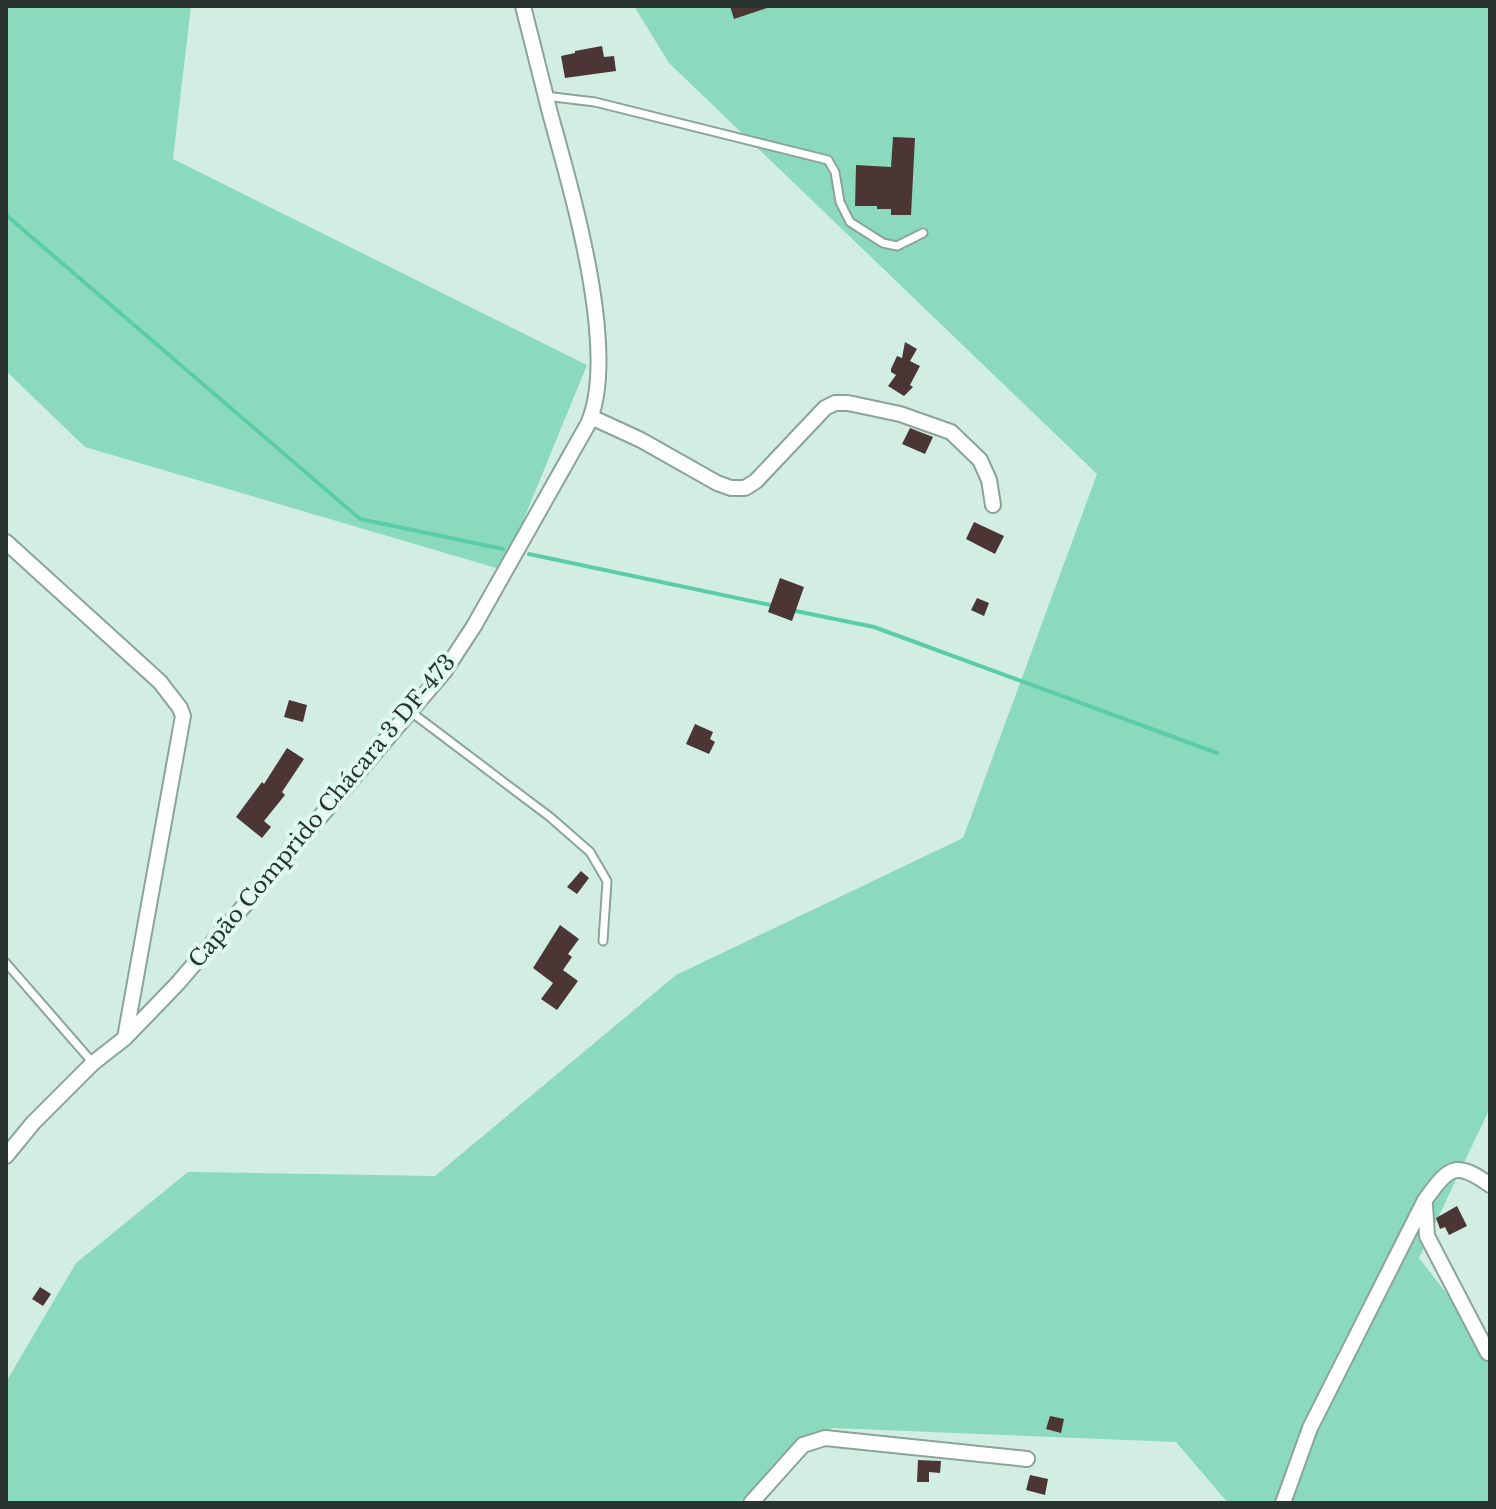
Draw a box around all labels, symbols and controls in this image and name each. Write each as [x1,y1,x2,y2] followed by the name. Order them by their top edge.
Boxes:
[183,649,461,973] street label: Capão Comprido Chácara 3 DF-473

